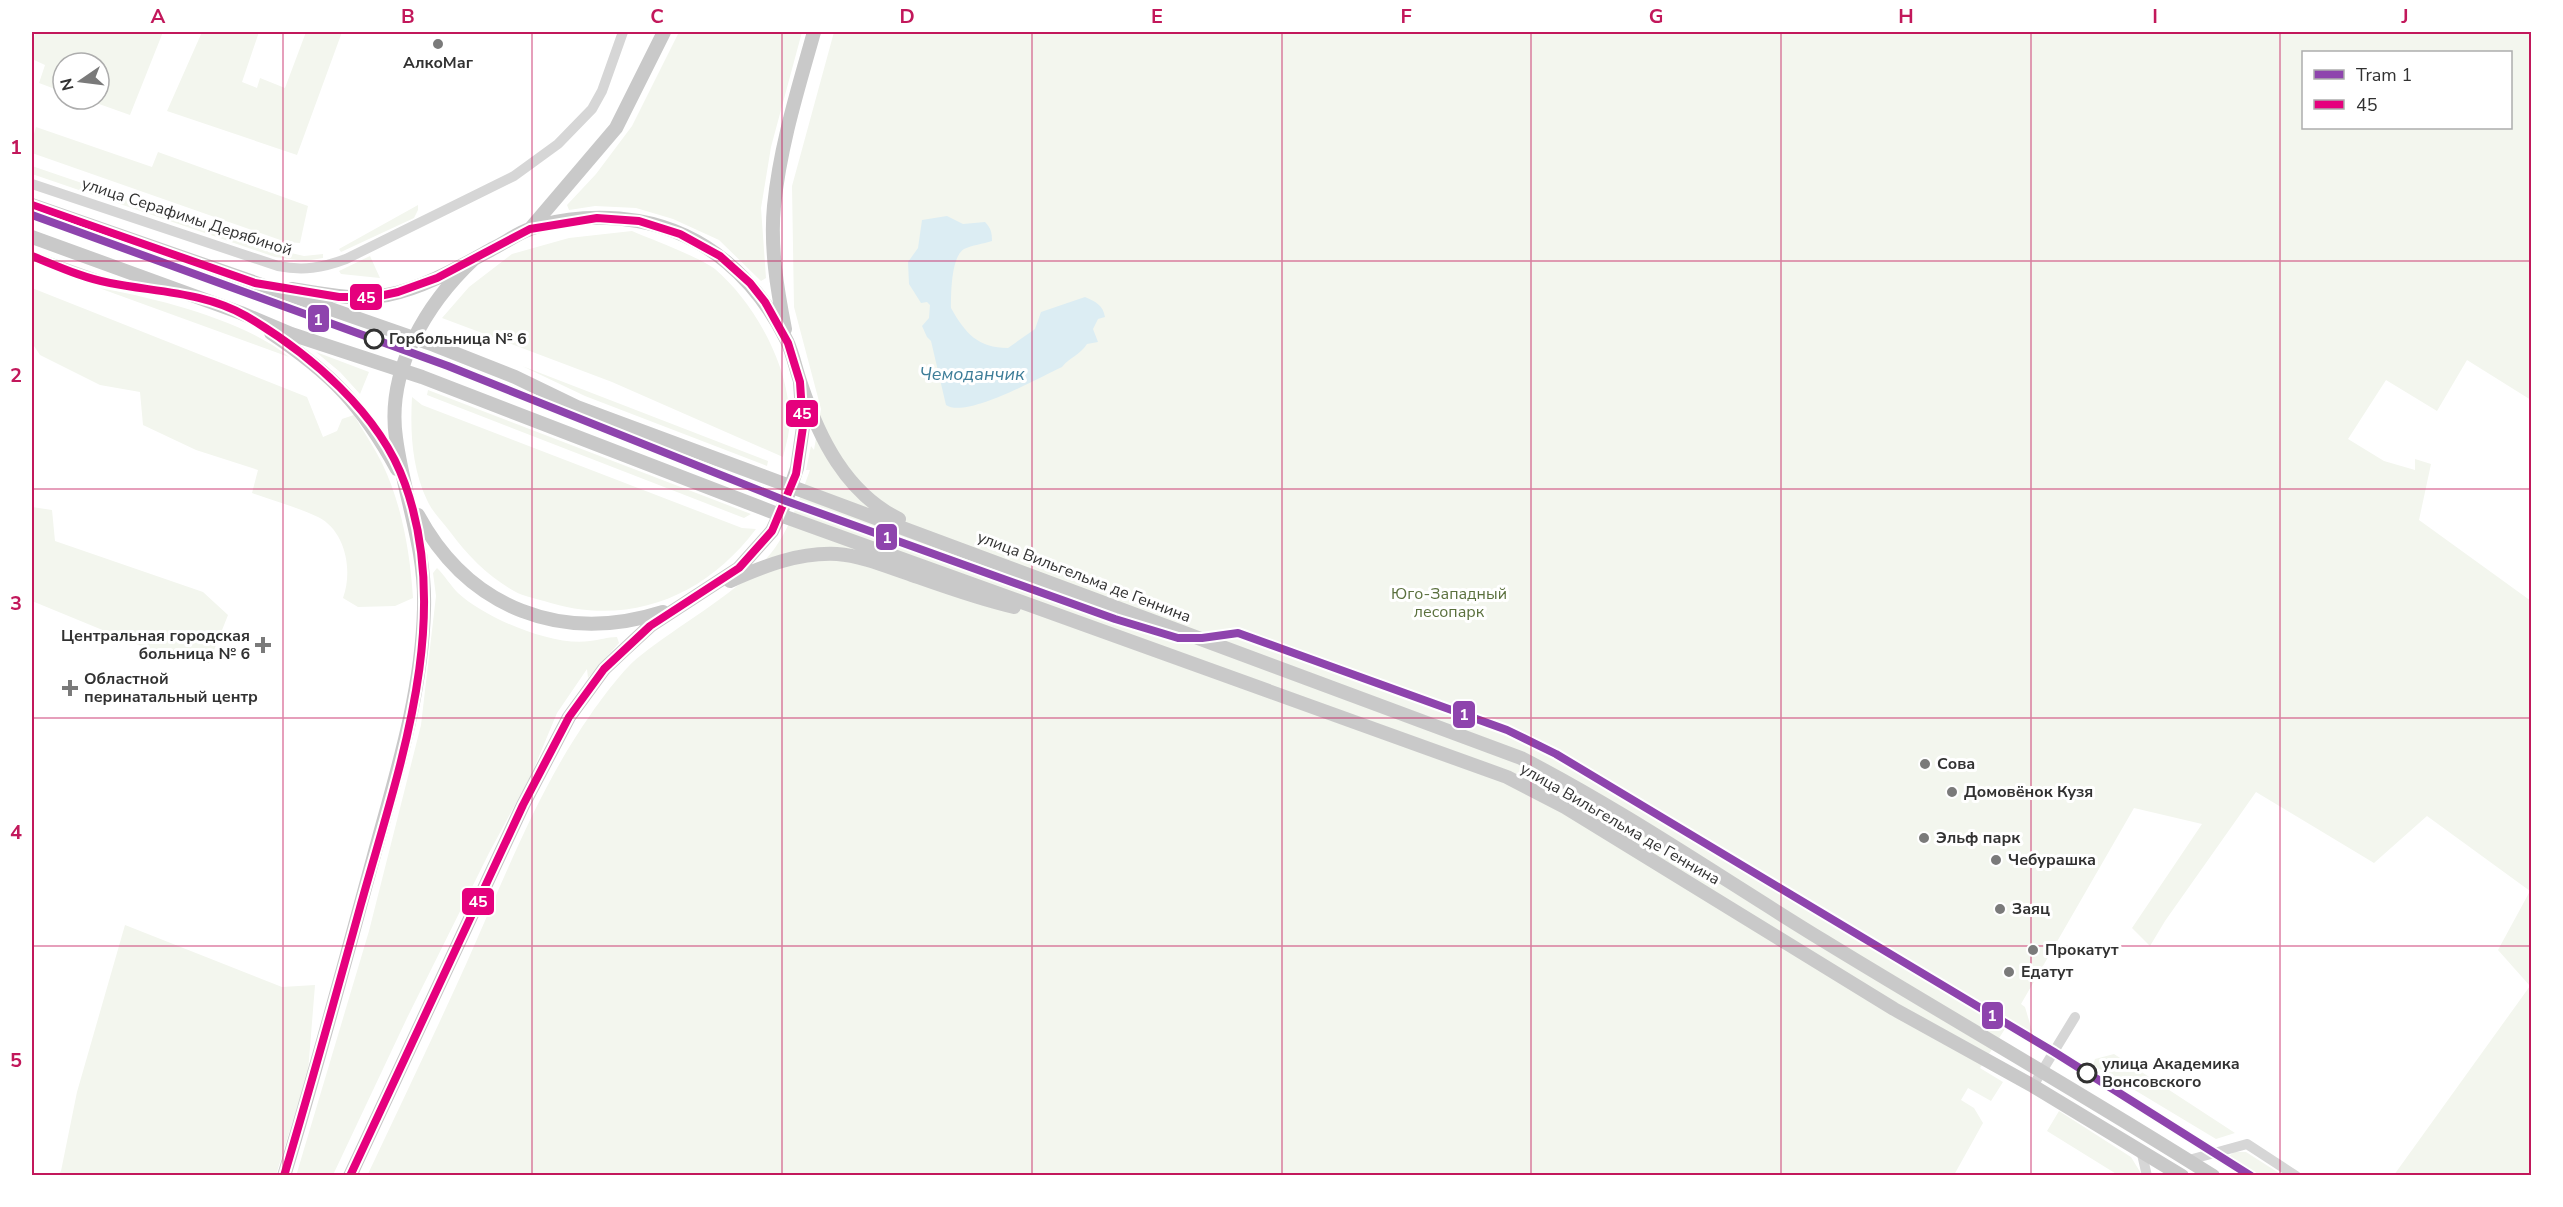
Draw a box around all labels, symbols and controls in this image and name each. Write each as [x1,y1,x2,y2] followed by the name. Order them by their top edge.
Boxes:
[151,3,166,30] text: A
[401,3,415,30] text: B
[650,3,664,30] text: C
[899,3,915,30] text: D
[1151,3,1163,30] text: E
[1400,3,1412,30] text: F
[1649,3,1663,30] text: G
[1898,3,1914,30] text: H
[2152,3,2158,30] text: I
[2400,3,2409,30] text: J
[431,37,445,51] marker: АлкоМаг
[51,51,111,111] north arrow
[2302,51,2512,129] legend
[403,52,474,74] place label: АлкоМаг
[2356,63,2412,87] text: Tram 1
[55,76,80,93] text: N
[2356,93,2378,117] text: 45
[10,134,22,161] text: 1
[79,173,295,261] street label: улица Серафимы Дерябиной
[349,283,383,311] line badge: 45
[356,287,376,309] text: 45
[307,304,330,333] line badge: 1
[313,309,323,331] text: 1
[389,328,527,350] place label: Горбольница № 6
[364,329,384,349] marker: Горбольница № 6
[10,362,22,389] text: 2
[920,362,1025,386] water label: Чемоданчик
[785,399,819,428] line badge: 45
[792,403,812,425] text: 45
[875,523,898,551] line badge: 1
[974,526,1194,628] street label: улица Вильгельма де Геннина
[882,527,892,549] text: 1
[1391,583,1507,623] park label: Юго-Западный лесопарк
[10,590,22,617] text: 3
[61,625,250,665] place label: Центральная городская больница № 6
[254,636,272,654] marker: Центральная городская больница № 6
[84,668,258,708] place label: Областной перинатальный центр
[61,679,79,697] marker: Областной перинатальный центр
[1452,700,1476,729] line badge: 1
[1459,704,1469,726] text: 1
[1937,753,1975,775] place label: Сова
[1918,757,1932,771] marker: Сова
[1516,758,1724,890] street label: улица Вильгельма де Геннина
[1964,781,2093,803] place label: Домовёнок Кузя
[1945,785,1959,799] marker: Домовёнок Кузя
[10,819,22,846] text: 4
[1936,827,2021,849] place label: Эльф парк
[1917,831,1931,845] marker: Эльф парк
[2008,849,2096,871] place label: Чебурашка
[1989,853,2003,867] marker: Чебурашка
[461,887,495,916] line badge: 45
[468,891,488,913] text: 45
[2012,898,2050,920] place label: Заяц
[1993,902,2007,916] marker: Заяц
[2045,939,2119,961] place label: Прокатут
[2026,943,2040,957] marker: Прокатут
[2021,961,2074,983] place label: Едатут
[2002,965,2016,979] marker: Едатут
[1981,1001,2004,1030] line badge: 1
[1987,1005,1997,1027] text: 1
[10,1047,22,1074] text: 5
[2102,1053,2240,1093] place label: улица Академика Вонсовского
[2077,1063,2097,1083] marker: улица Академика Вонсовского

